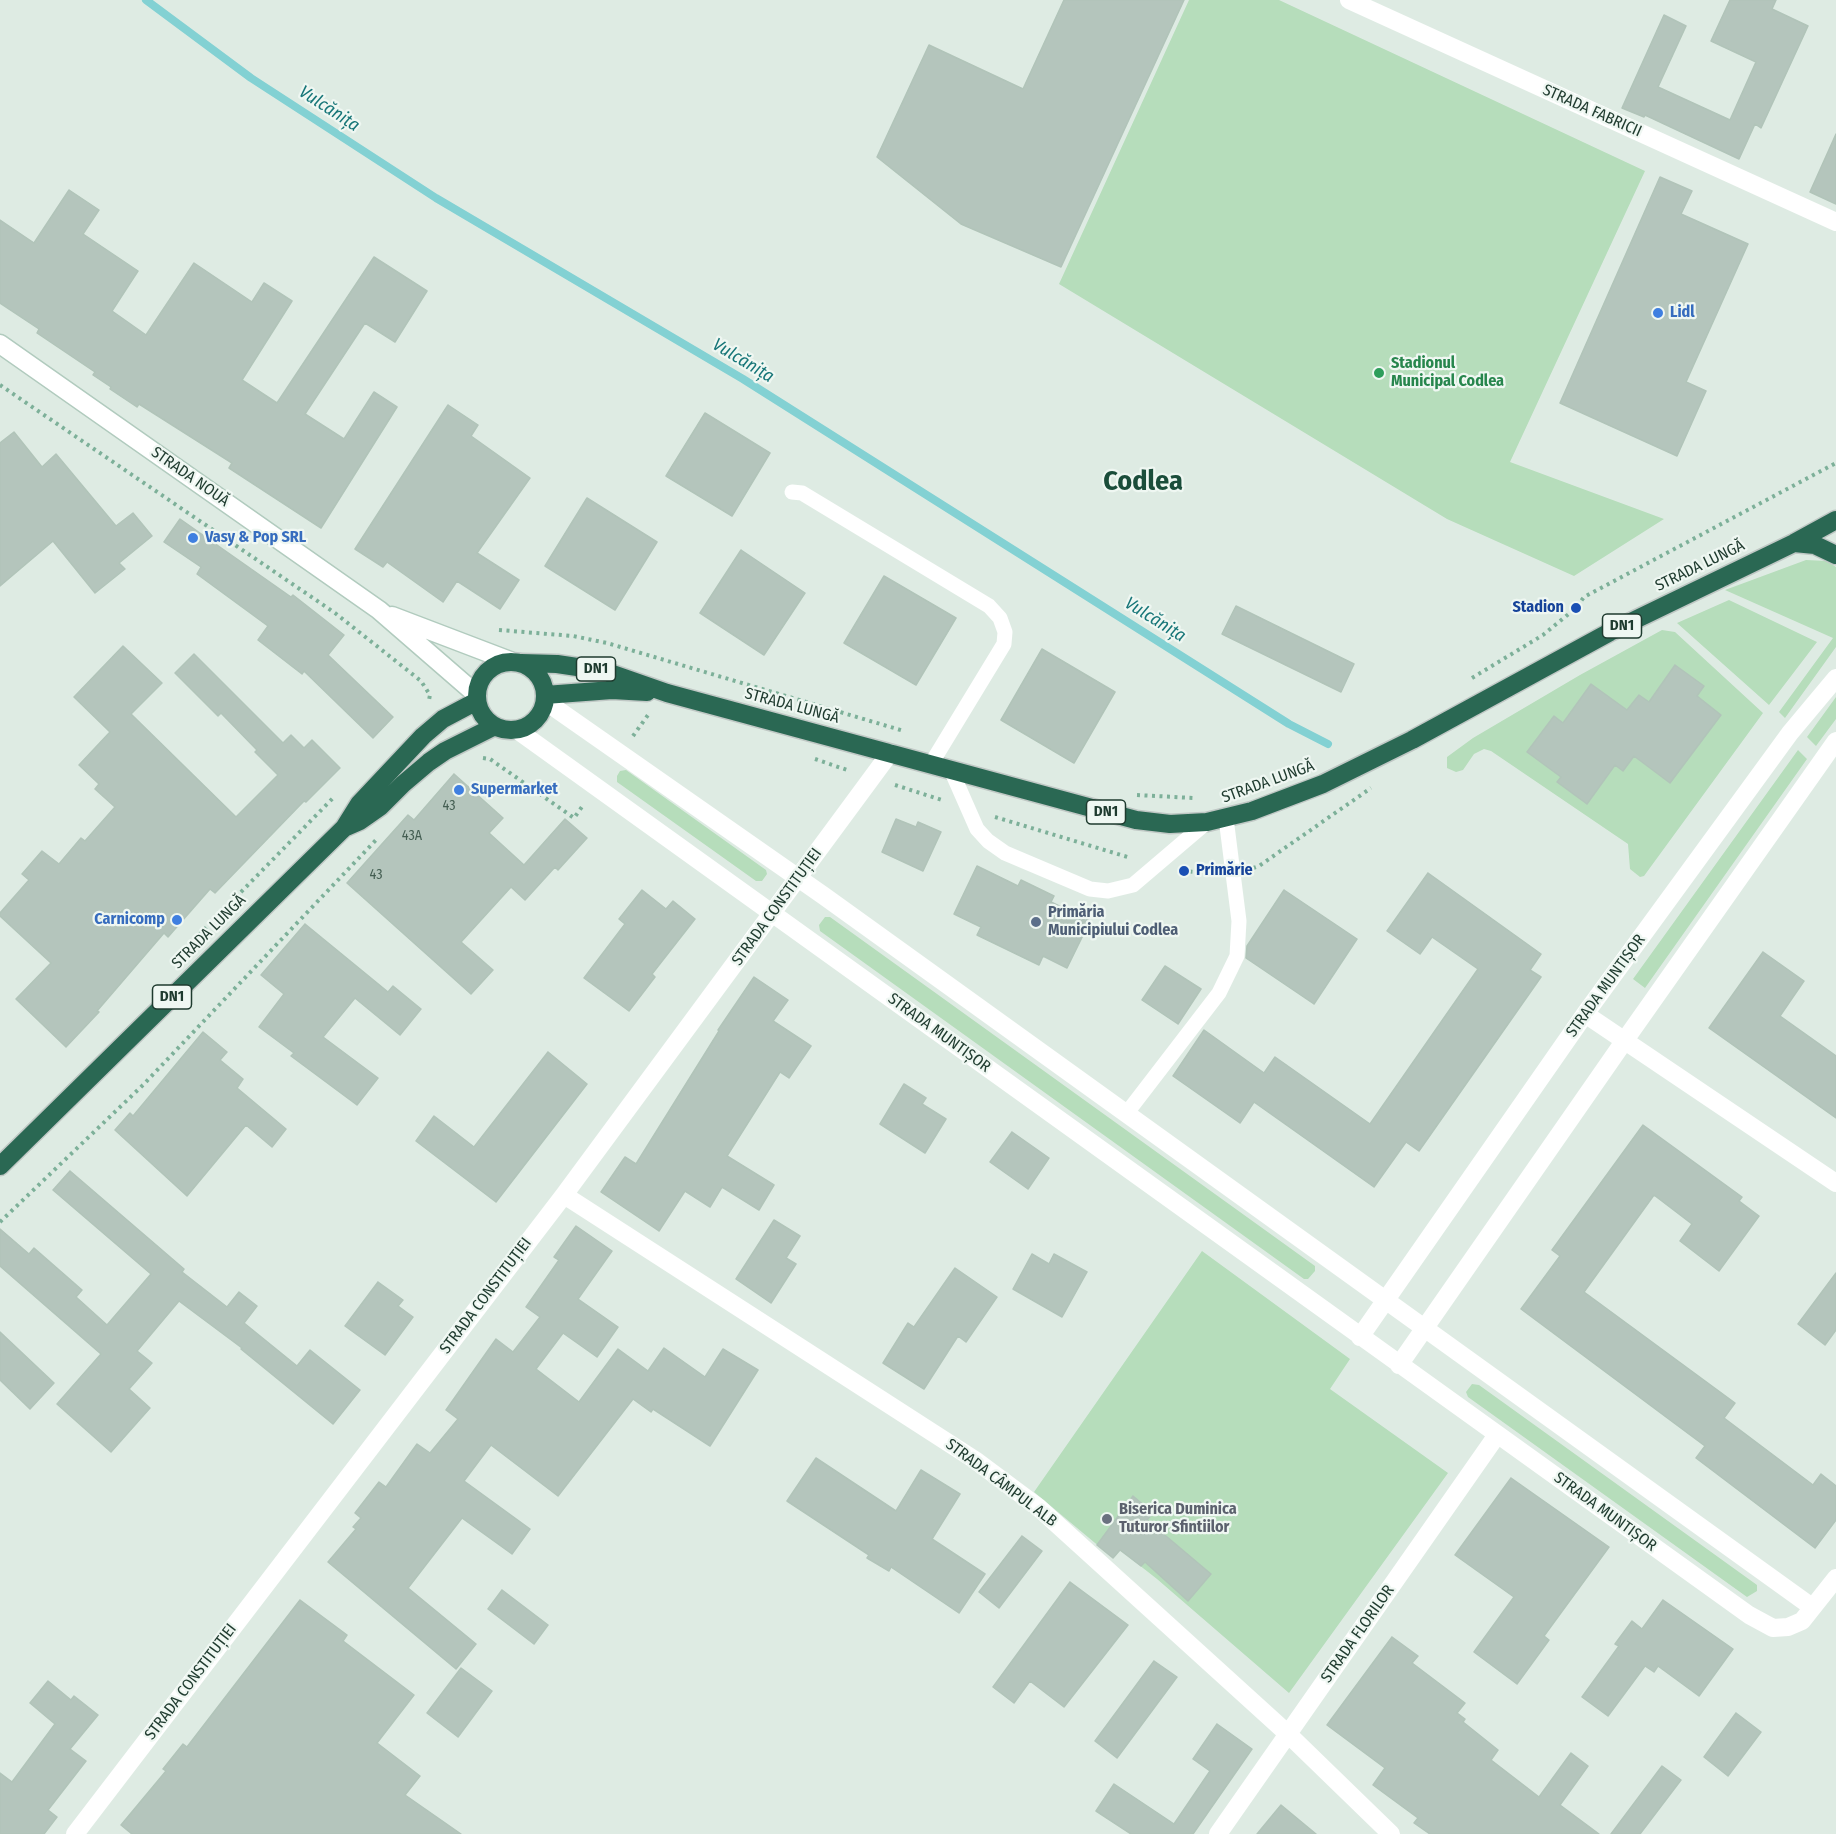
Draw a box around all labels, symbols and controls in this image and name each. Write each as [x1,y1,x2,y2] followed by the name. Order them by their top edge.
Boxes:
[295,81,363,137] water label: Vulcănița
[1540,81,1644,141] street label: STRADA FABRICII
[1670,303,1695,323] place label: Lidl
[1651,306,1665,320] marker: Lidl
[708,334,778,388] water label: Vulcănița
[1391,354,1504,392] place label: Stadionul Municipal Codlea
[1372,366,1386,380] marker: Stadionul Municipal Codlea
[147,443,233,511] street label: STRADA NOUĂ
[1103,465,1183,499] district label: Codlea
[205,528,306,548] place label: Vasy & Pop SRL
[186,531,200,545] marker: Vasy & Pop SRL
[1652,536,1748,596] street label: STRADA LUNGĂ
[1120,593,1190,647] water label: Vulcănița
[1512,598,1564,618] place label: Stadion
[1569,601,1583,615] marker: Stadion
[1602,614,1642,638] road number: DN1
[576,657,616,681] road number: DN1
[743,684,841,728] street label: STRADA LUNGĂ
[1219,756,1317,808] street label: STRADA LUNGĂ
[471,780,558,800] place label: Supermarket
[452,783,466,797] marker: Supermarket
[443,798,455,814] house number: 43
[1086,800,1126,824] road number: DN1
[402,828,422,844] house number: 43A
[728,845,826,969] street label: STRADA CONSTITUȚIEI
[1196,861,1253,881] place label: Primărie
[1177,864,1191,878] marker: Primărie
[370,867,382,883] house number: 43
[168,891,250,973] street label: STRADA LUNGĂ
[1048,903,1178,941] place label: Primăria Municipiului Codlea
[94,910,165,930] place label: Carnicomp
[170,913,184,927] marker: Carnicomp
[1029,915,1043,929] marker: Primăria Municipiului Codlea
[1562,931,1650,1041] street label: STRADA MUNTIȘOR
[152,985,192,1009] road number: DN1
[884,989,994,1077] street label: STRADA MUNTIȘOR
[436,1234,536,1358] street label: STRADA CONSTITUȚIEI
[942,1435,1060,1531] street label: STRADA CÂMPUL ALB
[1550,1468,1660,1556] street label: STRADA MUNTIȘOR
[1119,1500,1237,1538] place label: Biserica Duminica Tuturor Sfintiilor
[1100,1512,1114,1526] marker: Biserica Duminica Tuturor Sfintiilor
[1317,1581,1399,1687] street label: STRADA FLORILOR
[141,1620,241,1744] street label: STRADA CONSTITUȚIEI

